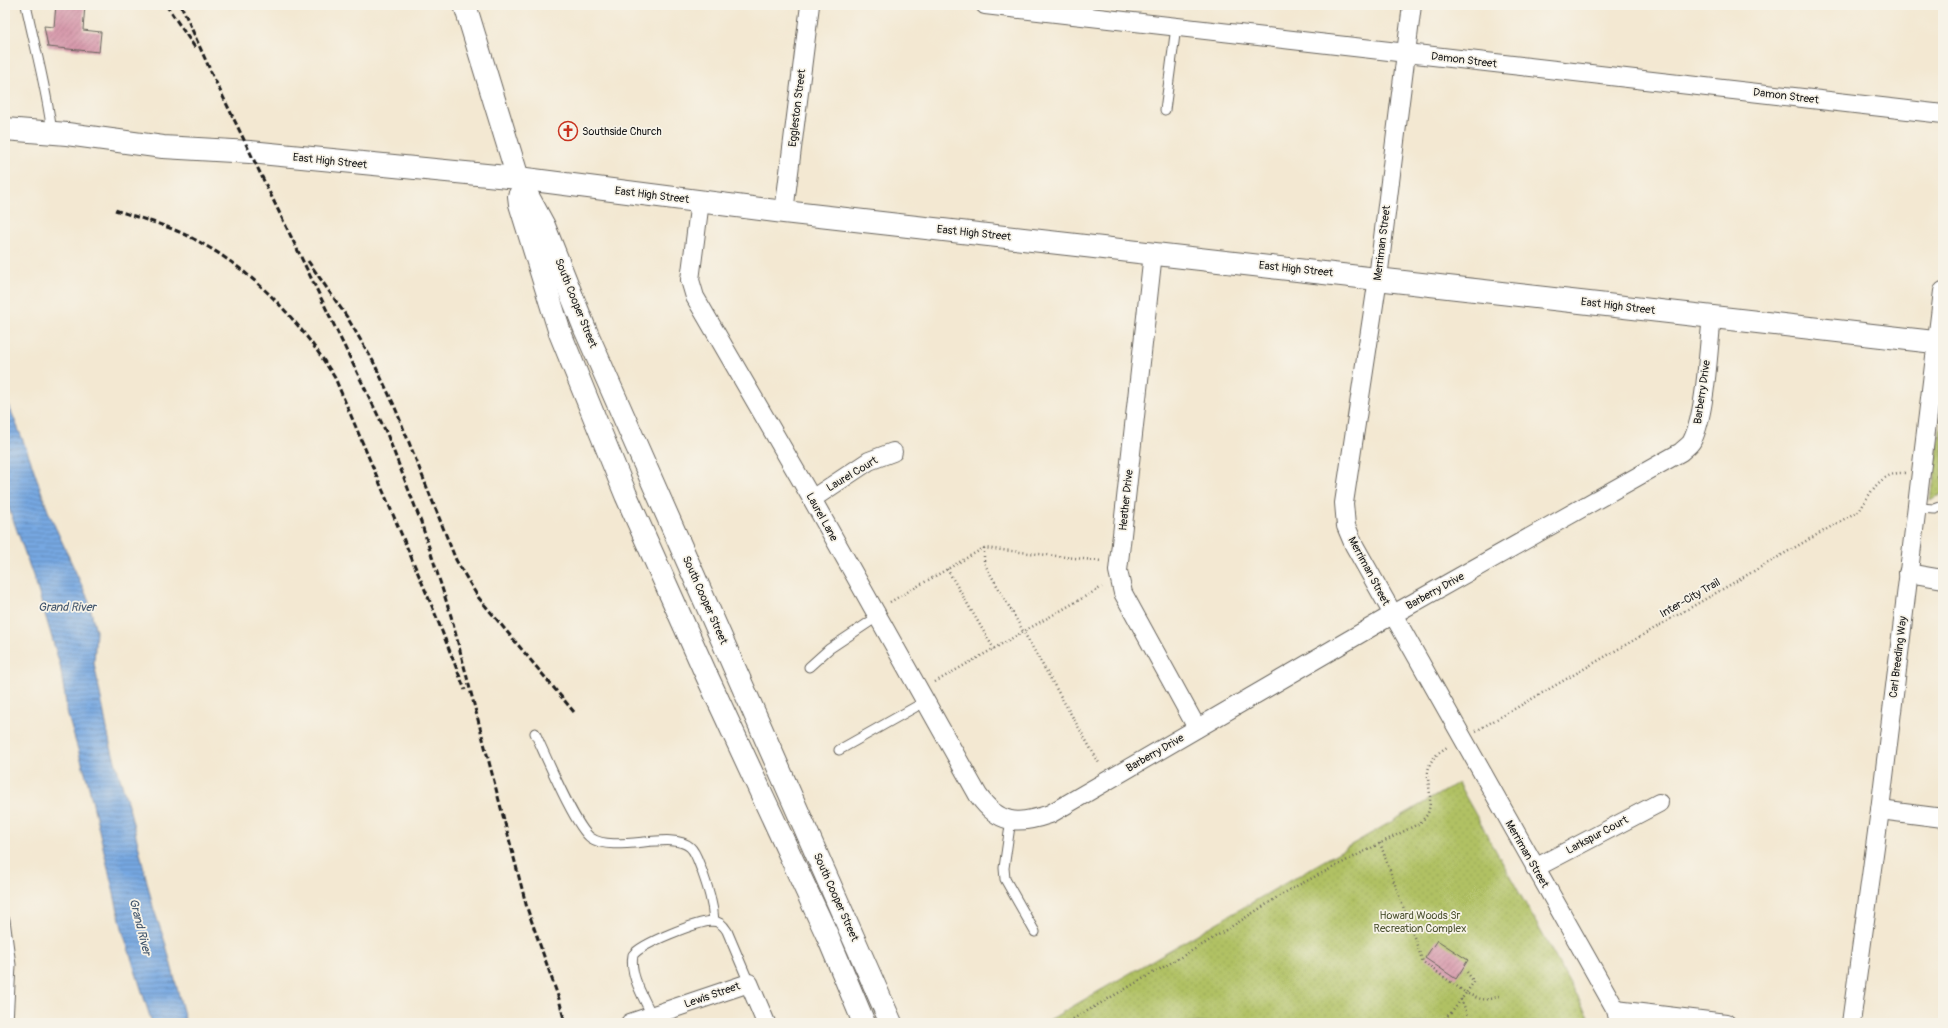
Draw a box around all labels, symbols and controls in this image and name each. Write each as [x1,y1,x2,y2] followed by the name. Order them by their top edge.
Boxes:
[1430,50,1498,71] street label: Damon Street
[786,68,808,148] street label: Eggleston Street
[1752,86,1820,107] street label: Damon Street
[557,120,579,142] church icon: Southside Church
[582,125,662,138] place label: Southside Church
[292,151,368,171] street label: East High Street
[614,184,690,206] street label: East High Street
[1371,204,1393,281] street label: Merriman Street
[936,223,1012,243] street label: East High Street
[552,256,600,350] street label: South Cooper Street
[1258,259,1334,279] street label: East High Street
[1580,295,1656,317] street label: East High Street
[1691,359,1713,425] street label: Barberry Drive
[824,453,880,494] street label: Laurel Court
[1116,468,1136,531] street label: Heather Drive
[803,490,841,544] street label: Laurel Lane
[1345,534,1393,608] street label: Merriman Street
[680,554,731,647] street label: South Cooper Street
[1404,569,1467,612] street label: Barberry Drive
[1658,576,1722,620] street label: Inter-City Trail
[38,600,98,615] water label: Grand River
[1887,615,1909,699] street label: Carl Breeding Way
[1124,731,1187,775] street label: Barberry Drive
[1564,813,1631,857] street label: Larkspur Court
[1502,818,1552,891] street label: Merriman Street
[811,851,862,944] street label: South Cooper Street
[126,897,155,959] water label: Grand River
[1374,909,1466,935] park label: Howard Woods Sr Recreation Complex
[682,979,742,1011] street label: Lewis Street

